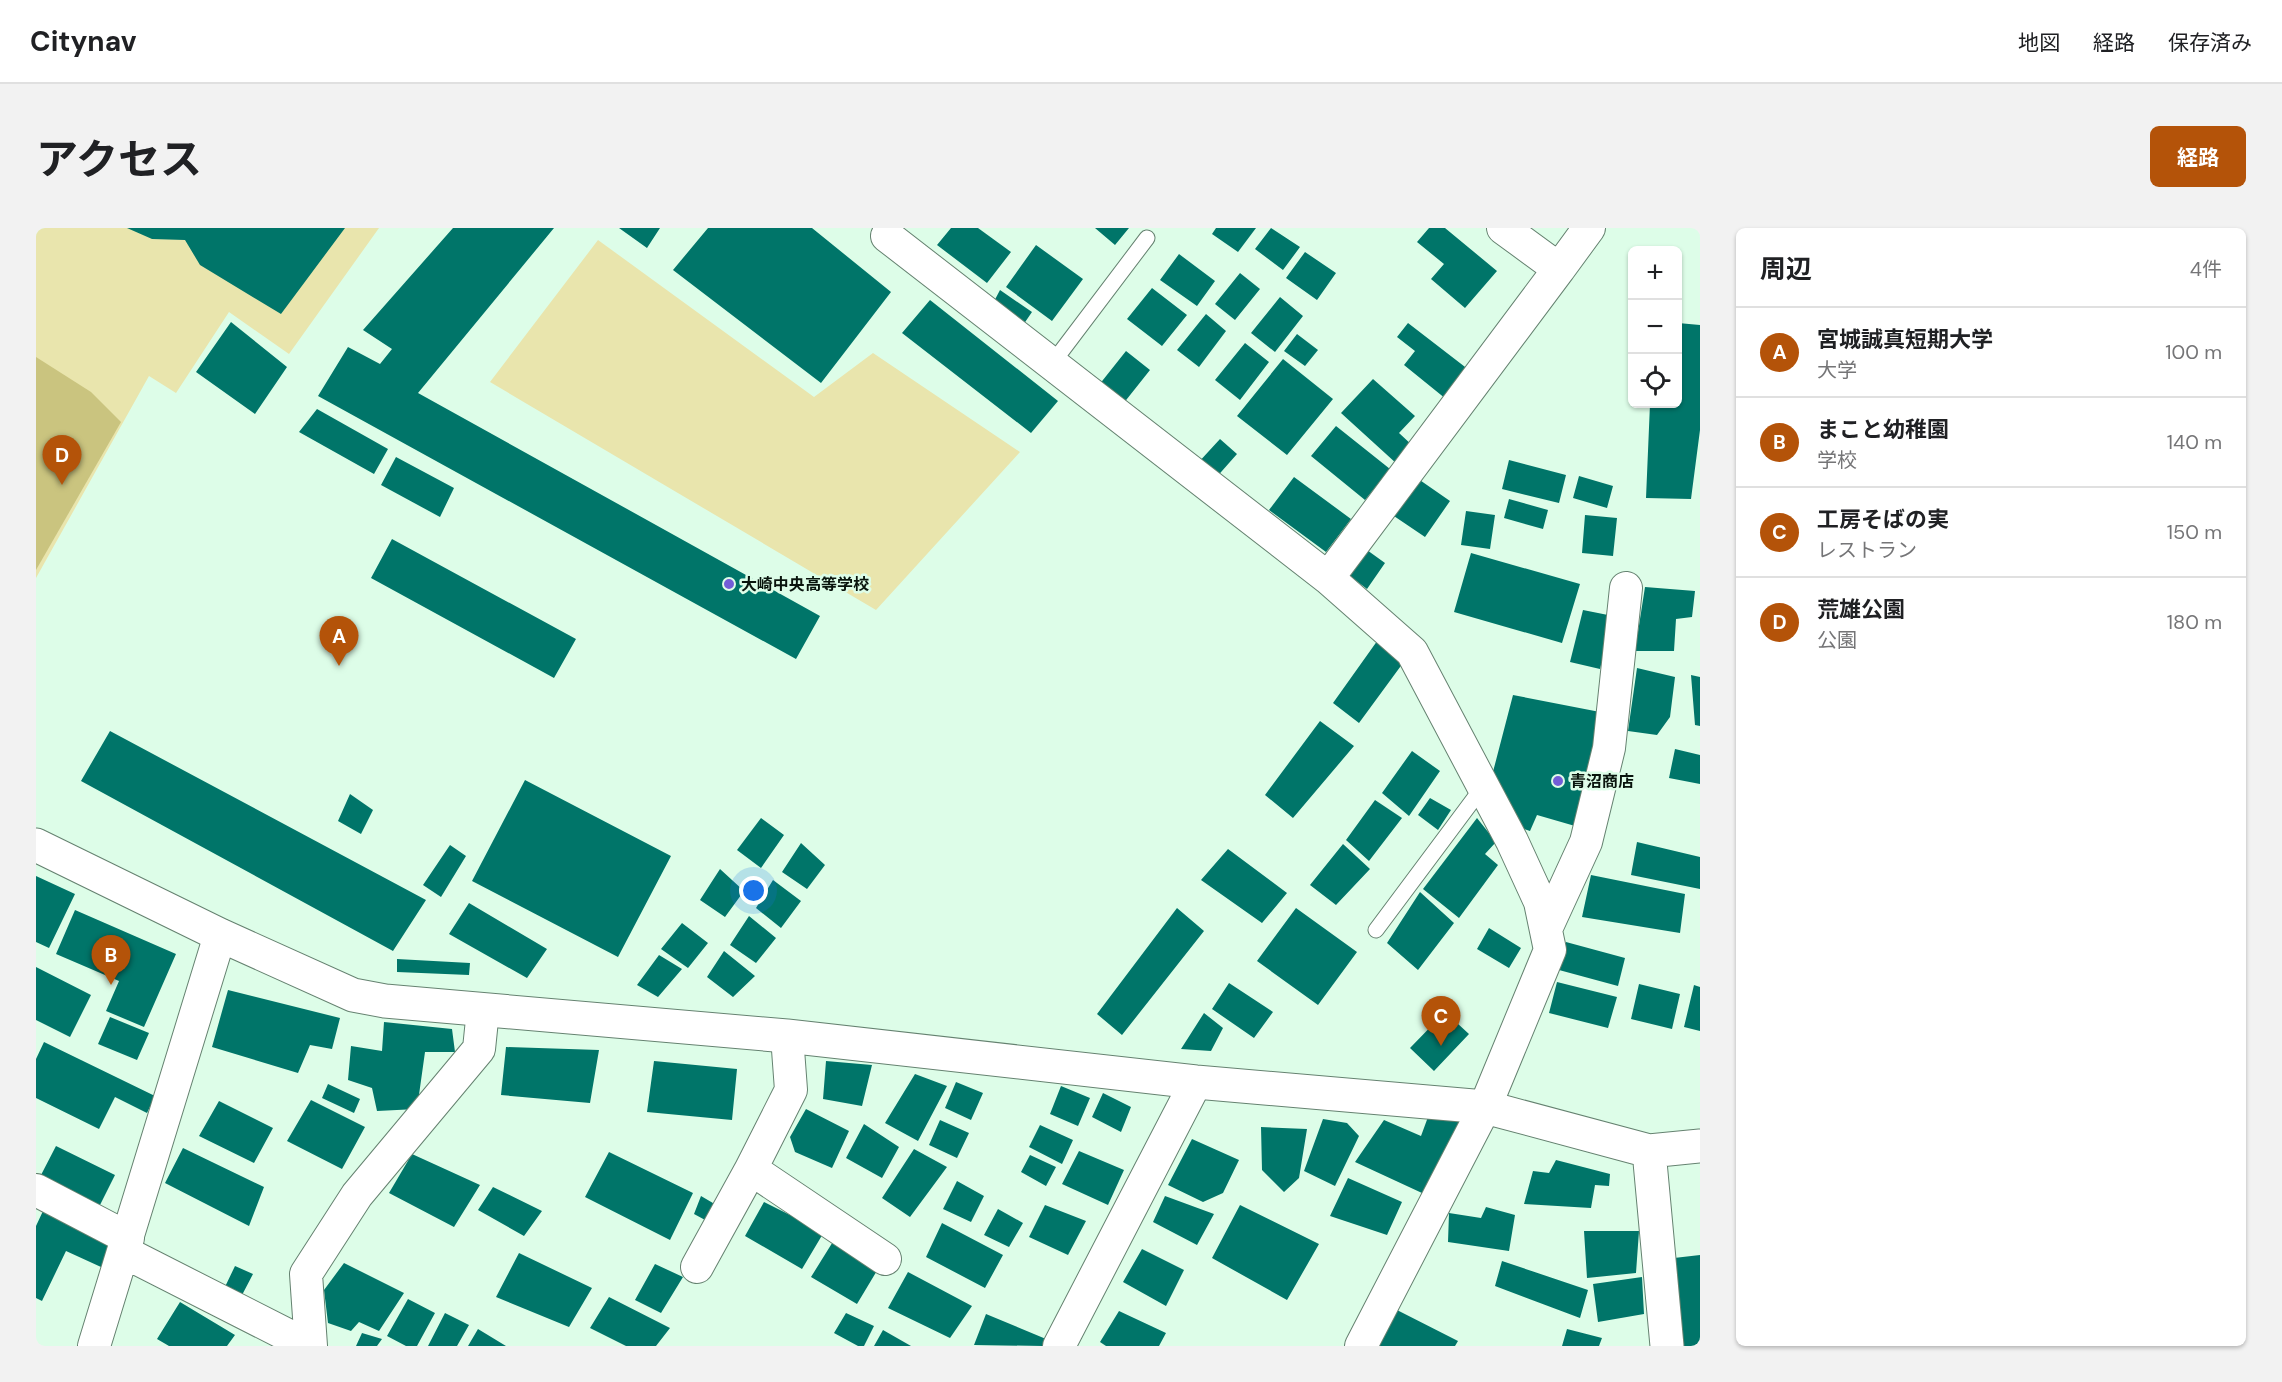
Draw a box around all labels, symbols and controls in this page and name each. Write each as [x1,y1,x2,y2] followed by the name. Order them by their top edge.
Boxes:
[30,23,136,60] text: Citynav
[2018,29,2060,57] text: 地図
[2093,29,2135,57] text: 経路
[2168,29,2252,57] text: 保存済み
[2150,126,2246,187] button: 経路
[36,132,202,187] text: アクセス
[1628,246,1682,408] map controls
[1628,246,1682,300] button: +
[1760,252,1812,286] text: 周辺
[2190,256,2222,282] text: 4件
[1628,300,1682,354] button: −
[1817,325,1993,354] text: 宮城誠真短期大学
[1772,339,1787,365] text: A
[2165,339,2222,365] text: 100 m
[1628,354,1682,408] button: locate
[1817,357,1857,383] text: 大学
[1817,415,1949,444] text: まこと幼稚園
[1773,429,1786,455] text: B
[2167,429,2222,455] text: 140 m
[42,436,82,485] pin: D
[1817,447,1857,473] text: 学校
[1817,505,1949,534] text: 工房そばの実
[1772,519,1787,545] text: C
[2167,519,2222,545] text: 150 m
[1817,537,1917,563] text: レストラン
[741,574,869,595] place label: 大崎中央高等学校
[722,577,736,591] marker: 大崎中央高等学校
[1817,595,1905,624] text: 荒雄公園
[1772,609,1787,635] text: D
[2167,609,2222,635] text: 180 m
[320,616,358,666] pin: A
[1817,627,1857,653] text: 公園
[1570,771,1634,792] place label: 青沼商店
[1551,774,1565,788] marker: 青沼商店
[739,876,768,905] your location
[92,936,130,985] pin: B
[1422,996,1460,1046] pin: C

